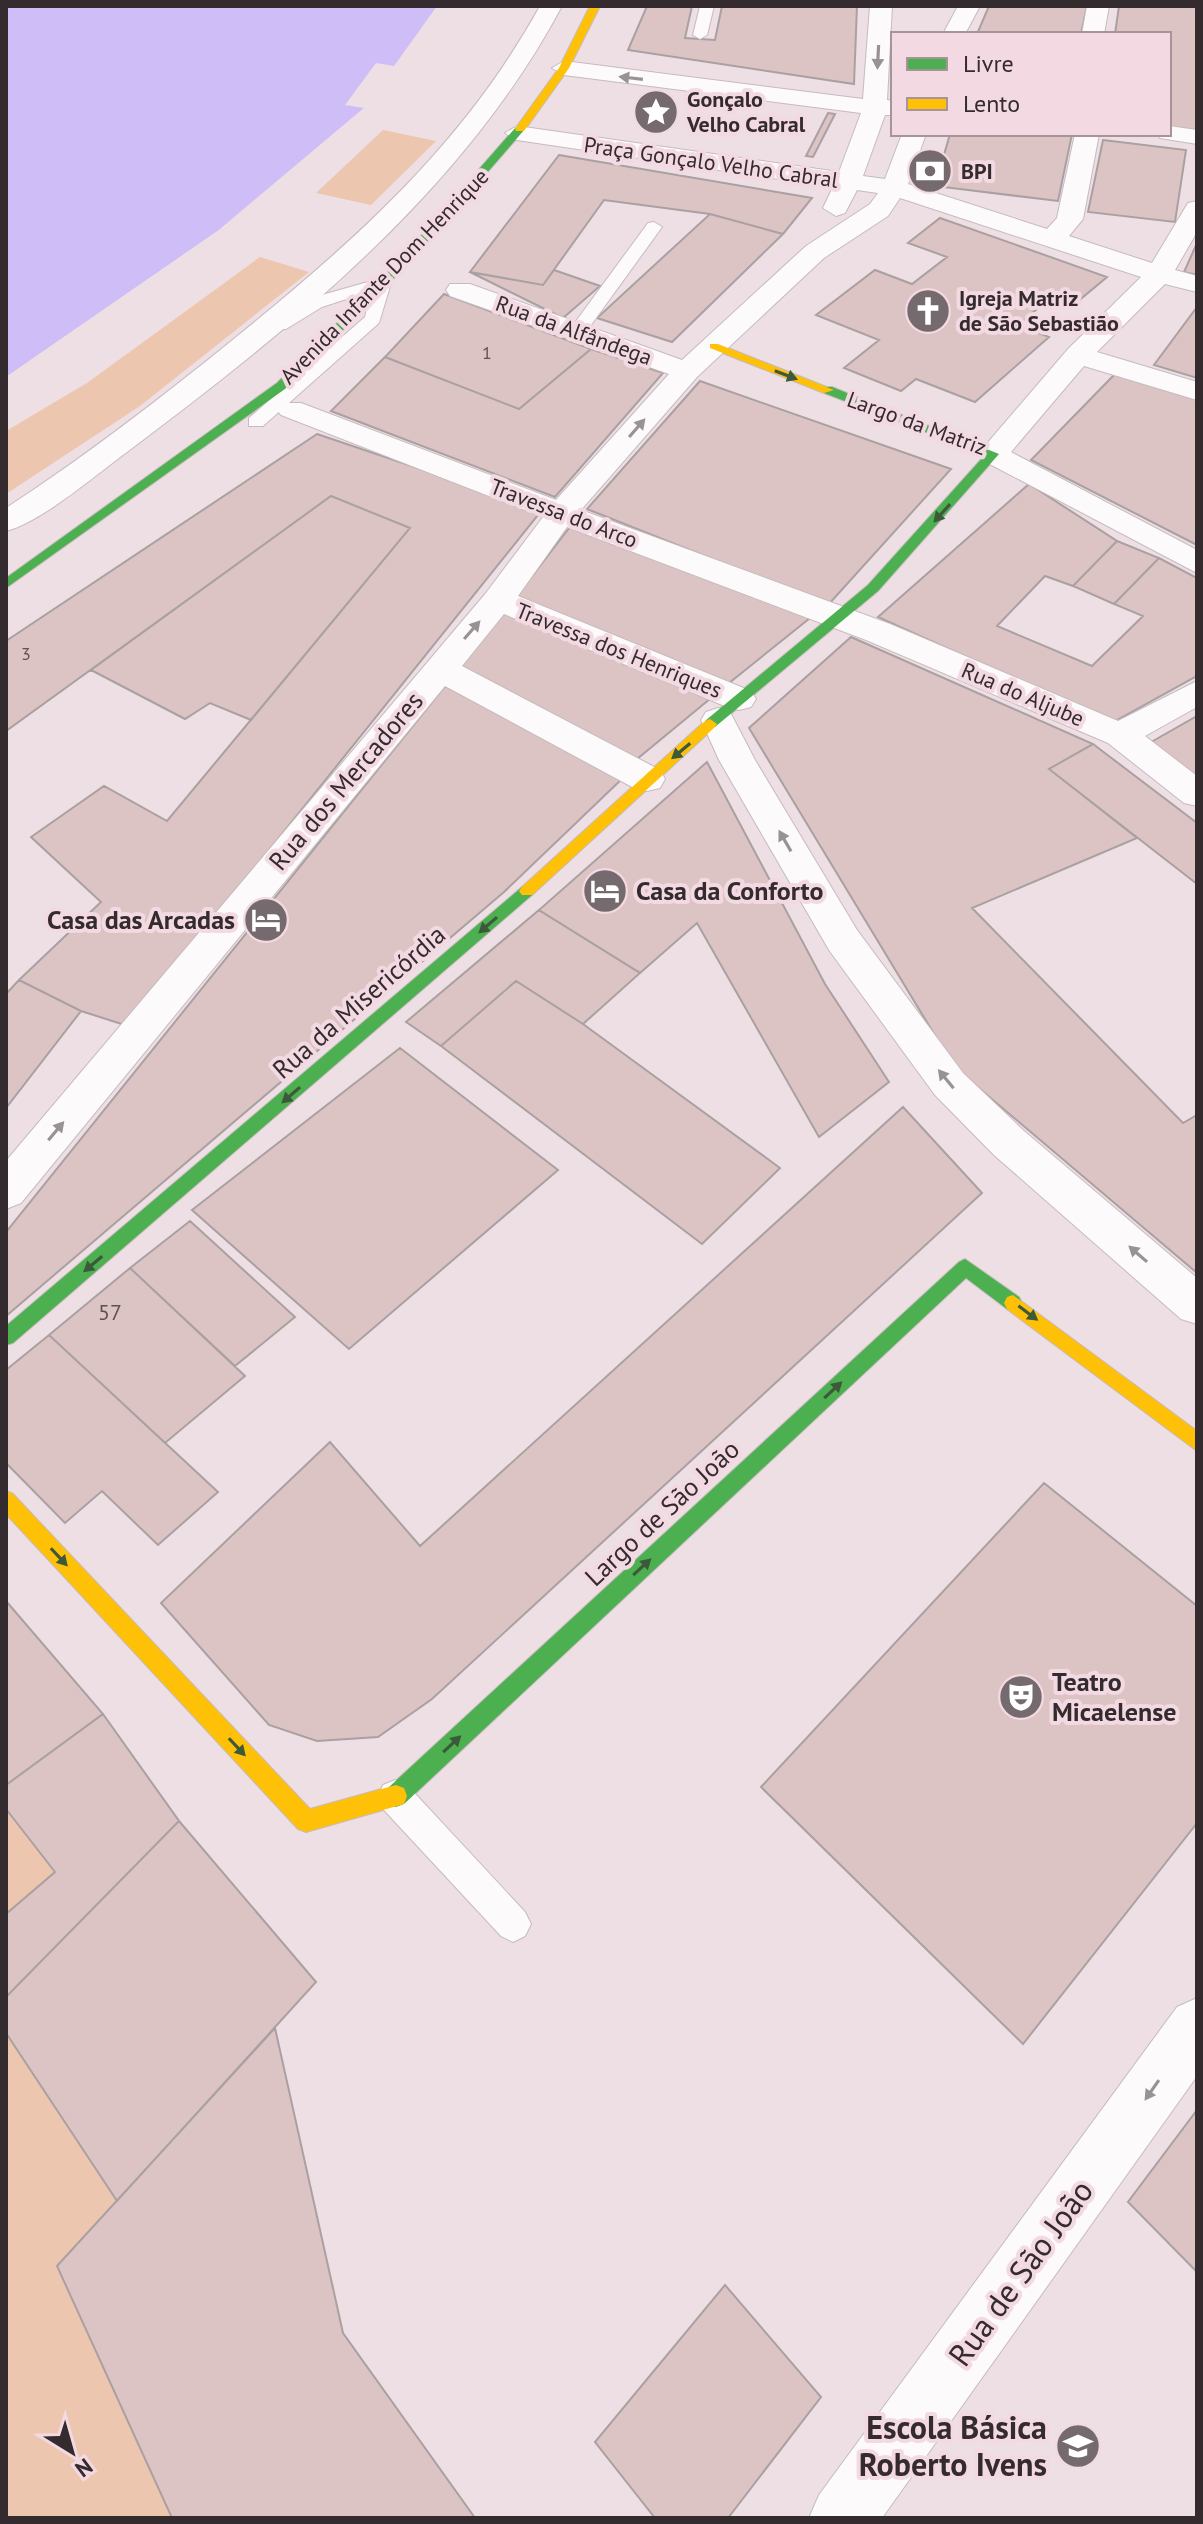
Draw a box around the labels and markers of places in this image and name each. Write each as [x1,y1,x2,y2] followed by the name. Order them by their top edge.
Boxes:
[686,85,806,138] place label: Gonçalo Velho Cabral
[632,88,680,136] place icon: Gonçalo Velho Cabral
[906,147,954,195] bank icon: BPI
[961,157,993,185] place label: BPI
[959,284,1119,337] place label: Igreja Matriz de São Sebastião
[904,287,952,335] church icon: Igreja Matriz de São Sebastião
[581,867,629,915] hotel icon: Casa da Conforto
[636,874,823,907] place label: Casa da Conforto
[242,896,290,944] hotel icon: Casa das Arcadas
[47,903,235,936] place label: Casa das Arcadas
[1052,1665,1176,1728] place label: Teatro Micaelense
[997,1673,1045,1721] theatre icon: Teatro Micaelense
[859,2406,1047,2485] place label: Escola Básica Roberto Ivens
[1054,2422,1102,2470] school or university icon: Escola Básica Roberto Ivens

